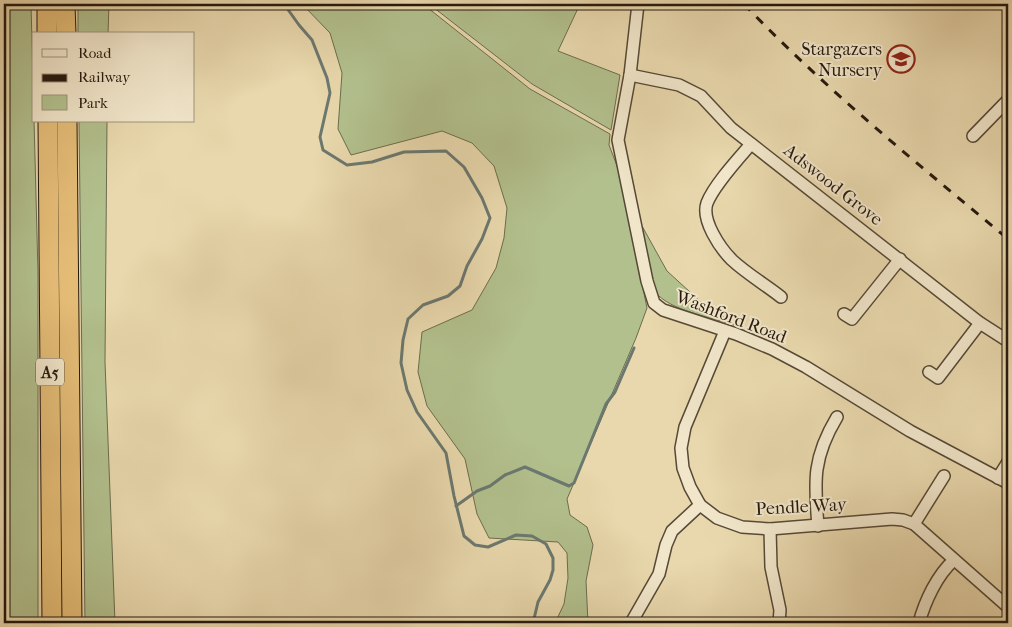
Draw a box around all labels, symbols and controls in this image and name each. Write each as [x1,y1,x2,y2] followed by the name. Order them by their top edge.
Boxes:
[32,32,195,122] legend
[801,39,883,81] place label: Stargazers Nursery
[78,44,112,62] text: Road
[886,44,916,74] school or university icon: Stargazers Nursery
[78,68,131,86] text: Railway
[78,94,108,112] text: Park
[779,139,887,230] street label: Adswood Grove
[672,286,790,348] street label: Washford Road
[36,358,64,386] road number: A5
[755,494,848,520] street label: Pendle Way

